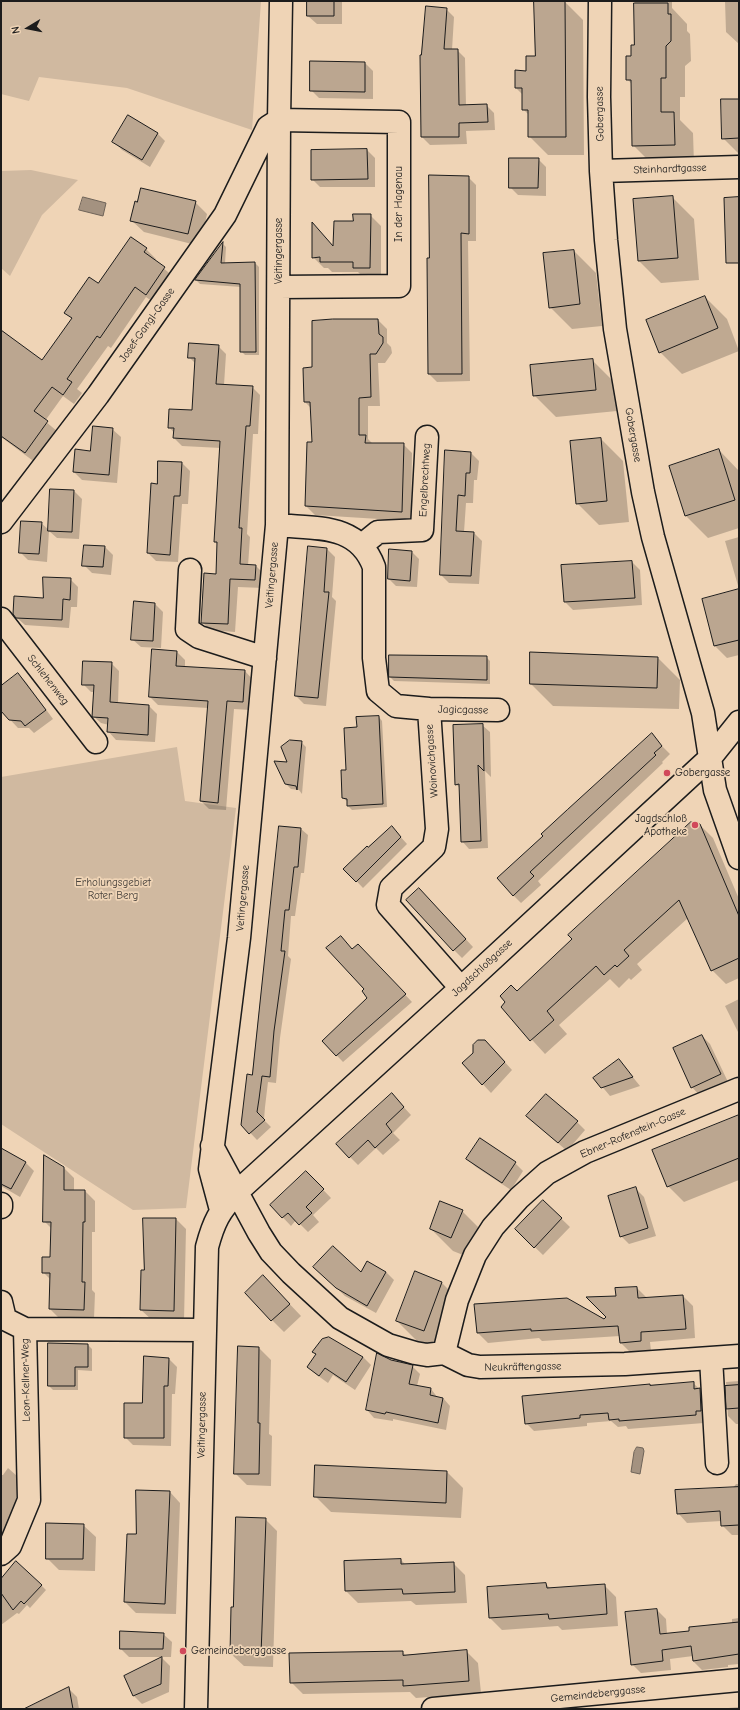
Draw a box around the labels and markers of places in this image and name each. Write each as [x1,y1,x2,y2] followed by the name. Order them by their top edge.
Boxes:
[675,766,730,780] place label: Gobergasse
[662,768,672,778] marker: Gobergasse
[635,812,687,838] place label: Jagdschloß Apotheke
[690,820,700,830] marker: Jagdschloß Apotheke
[191,1644,286,1658] place label: Gemeindeberggasse
[178,1646,188,1656] marker: Gemeindeberggasse

